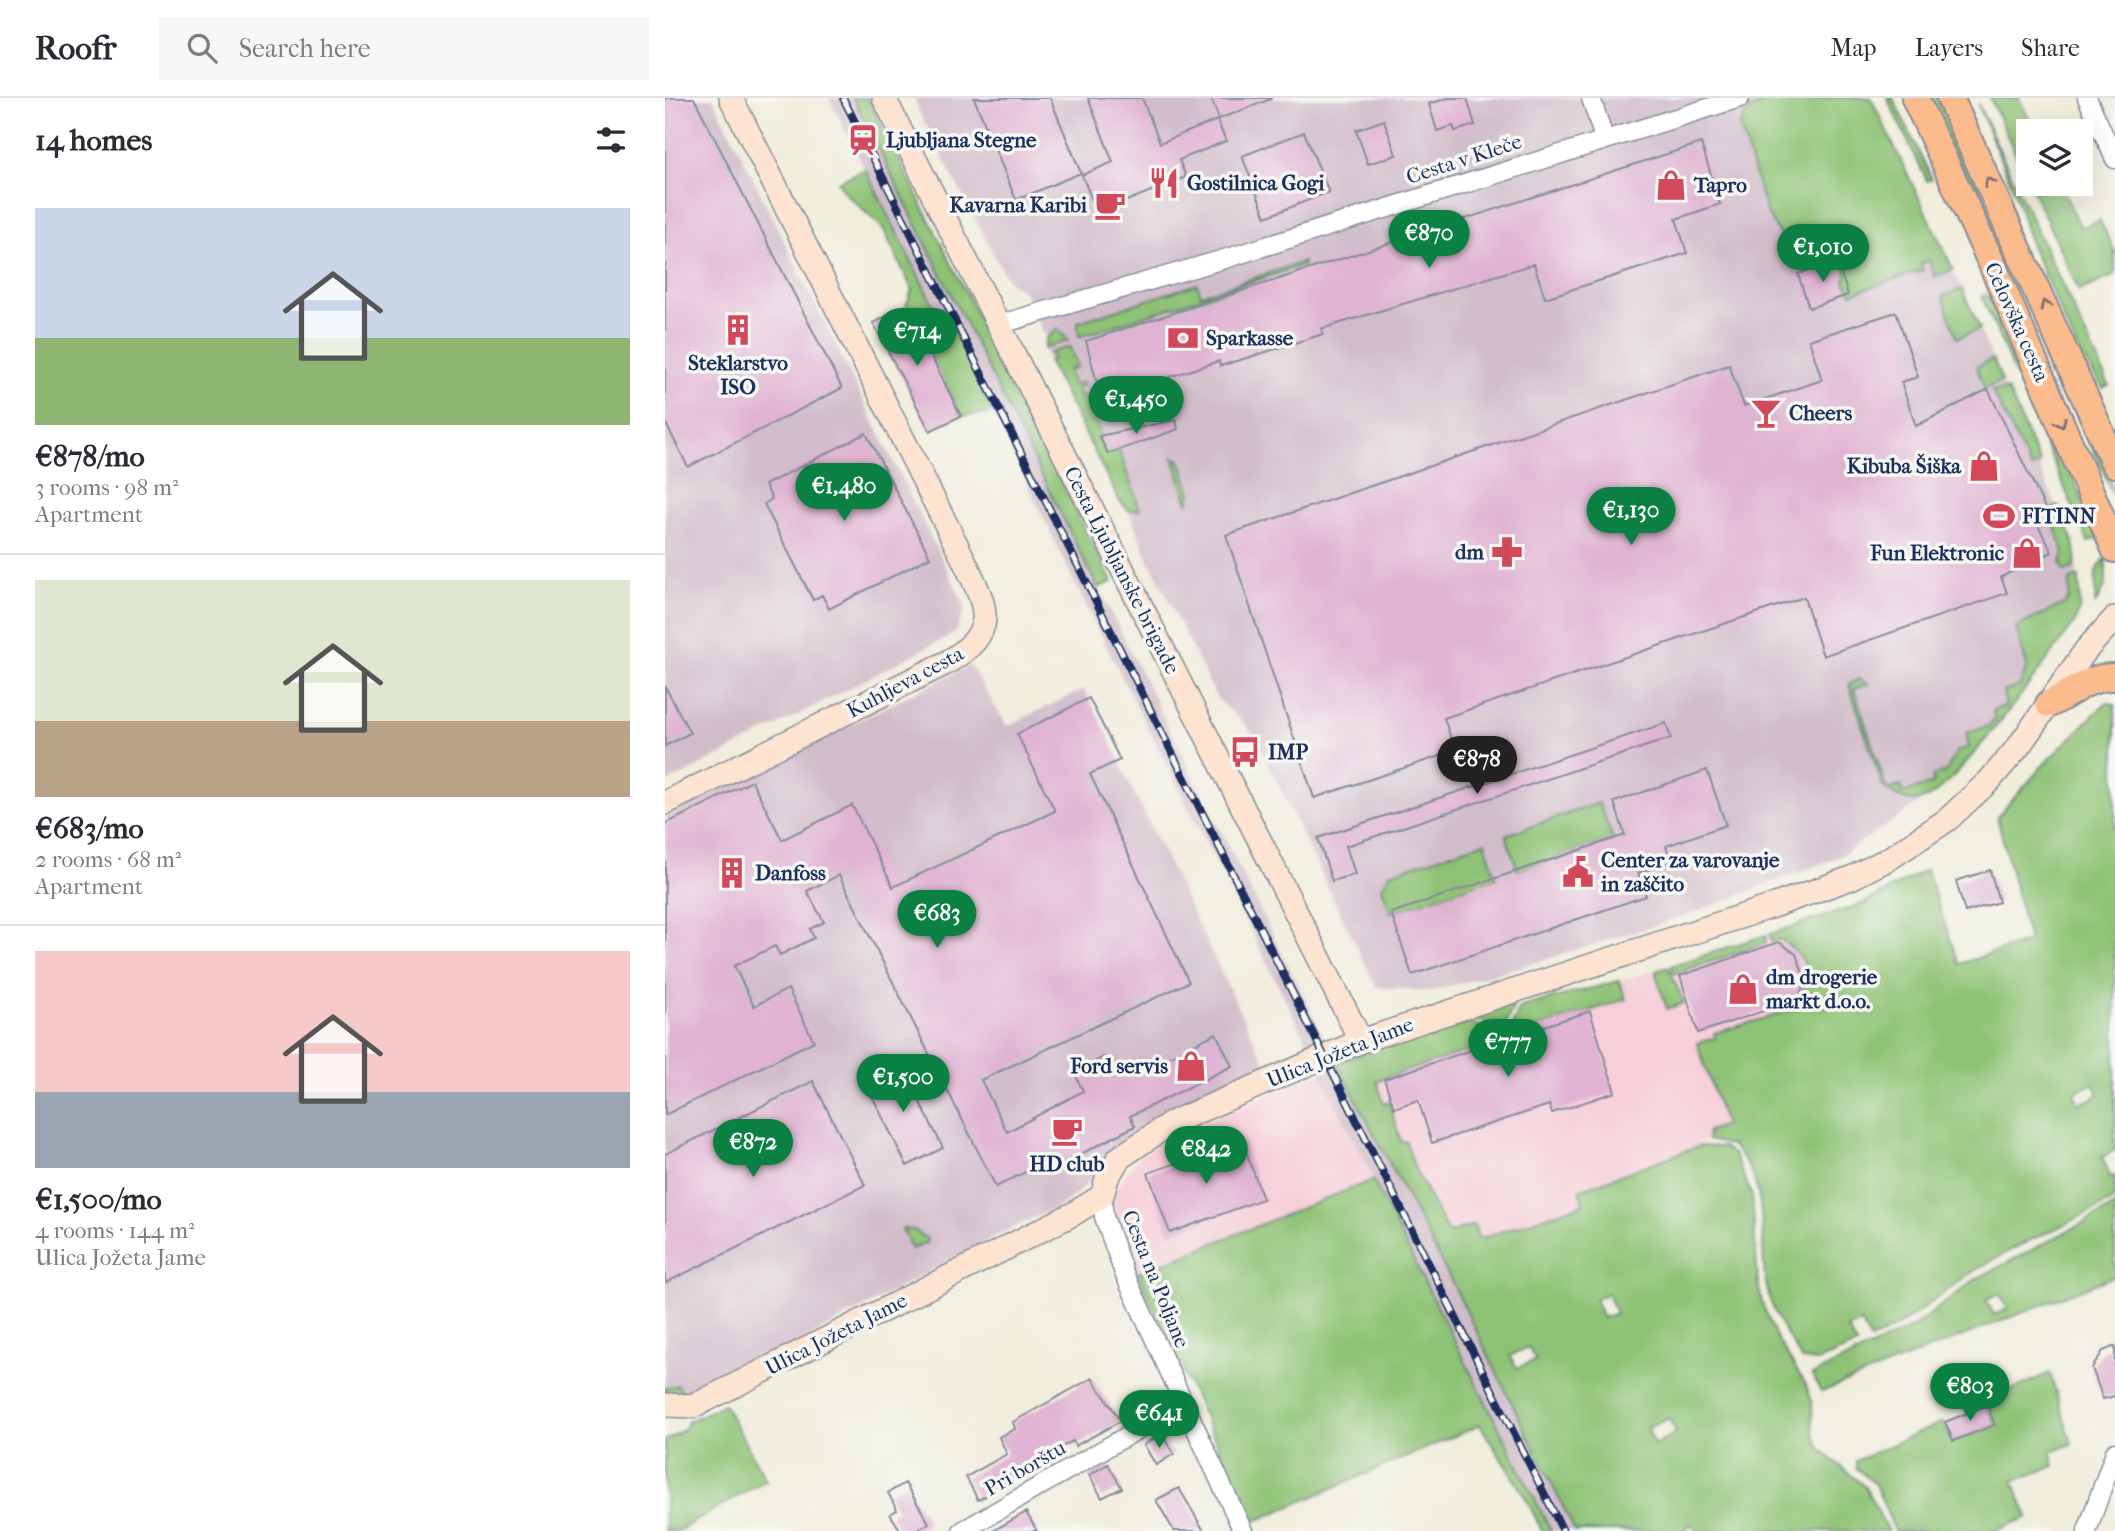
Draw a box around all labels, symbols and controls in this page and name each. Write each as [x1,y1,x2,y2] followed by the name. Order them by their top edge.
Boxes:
[159,17,649,80] search box
[35,29,117,68] text: Roofr
[183,29,221,67] icon: search
[239,33,371,64] text: Search here
[1831,34,1877,62] text: Map
[1915,34,1983,62] text: Layers
[2021,34,2080,62] text: Share
[2016,119,2093,196] map controls
[2016,119,2093,196] button: layers
[592,121,630,159] icon: filters
[35,123,152,158] text: 14 homes
[846,123,880,157] station icon: Ljubljana Stegne
[886,128,1037,152] place label: Ljubljana Stegne
[1403,129,1525,189] street label: Cesta v Kleče
[1147,166,1181,200] restaurant icon: Gostilnica Gogi
[1654,168,1688,202] shop icon: Tapro
[1187,171,1325,195] place label: Gostilnica Gogi
[1693,173,1747,197] place label: Tapro
[1983,177,1997,189] one-way arrow
[1093,188,1127,222] cafe icon: Kavarna Karibi
[950,193,1088,217] place label: Kavarna Karibi
[1388,211,1470,270] pin: €870
[1405,219,1453,246] text: €870
[1766,225,1880,284] pin: €1,010
[1793,233,1853,260] text: €1,010
[270,253,396,379] icon: home
[1980,259,2054,386] street label: Celovška cesta
[2039,299,2053,312] one-way arrow
[876,308,958,368] pin: €714
[721,313,755,347] building icon: Steklarstvo ISO
[894,317,940,344] text: €714
[1166,321,1200,355] bank icon: Sparkasse
[1206,326,1294,350] place label: Sparkasse
[688,351,788,399] place label: Steklarstvo ISO
[1079,376,1193,436] pin: €1,450
[1105,385,1167,412] text: €1,450
[1749,396,1783,430] bar icon: Cheers
[1789,401,1853,425] place label: Cheers
[2053,416,2067,428] one-way arrow
[35,439,145,474] text: €878/mo
[1967,449,2001,483] shop icon: Kibuba Šiška
[1847,453,1962,478] place label: Kibuba Šiška
[1059,462,1185,678] street label: Cesta Ljubljanske brigade
[787,464,901,523] pin: €1,480
[811,472,877,499] text: €1,480
[35,474,179,501] text: 3 rooms · 98 m²
[1574,488,1688,547] pin: €1,130
[1603,496,1659,523] text: €1,130
[1982,499,2016,533] sports icon: FITINN
[35,501,143,528] text: Apartment
[2021,504,2096,528] place label: FITINN
[1490,535,1524,569] pharmacy icon: dm
[2010,536,2044,570] shop icon: Fun Elektronic
[1455,540,1485,564] place label: dm
[1869,541,2004,565] place label: Fun Elektronic
[270,625,396,751] icon: home
[842,641,968,723] street label: Kuhljeva cesta
[1228,735,1262,769] bus stop icon: IMP
[1436,736,1518,796] pin: €878
[1268,740,1308,764] place label: IMP
[1453,745,1501,772] text: €878
[35,811,144,846] text: €683/mo
[35,846,181,873] text: 2 rooms · 68 m²
[1600,848,1780,896] place label: Center za varovanje in zaščito
[1561,855,1595,889] public building icon: Center za varovanje in zaščito
[715,856,749,890] building icon: Danfoss
[755,861,826,885] place label: Danfoss
[35,873,143,900] text: Apartment
[896,890,978,950] pin: €683
[913,899,961,926] text: €683
[1765,965,1878,1013] place label: dm drogerie markt d.o.o.
[1726,972,1760,1006] shop icon: dm drogerie markt d.o.o.
[270,996,396,1122] icon: home
[1263,1012,1417,1092] street label: Ulica Jožeta Jame
[1467,1020,1549,1079] pin: €777
[1485,1028,1531,1055] text: €777
[1174,1049,1208,1083] shop icon: Ford servis
[846,1054,960,1114] pin: €1,500
[1069,1054,1168,1078] place label: Ford servis
[873,1063,933,1090] text: €1,500
[1050,1114,1084,1148] cafe icon: HD club
[712,1119,794,1179] pin: €872
[1165,1126,1247,1186] pin: €842
[729,1128,777,1155] text: €872
[1181,1135,1231,1162] text: €842
[1030,1152,1104,1176] place label: HD club
[35,1182,162,1217] text: €1,500/mo
[1117,1207,1195,1351] street label: Cesta na Poljane
[35,1217,195,1244] text: 4 rooms · 144 m²
[35,1244,206,1271] text: Ulica Jožeta Jame
[761,1288,911,1380] street label: Ulica Jožeta Jame
[1929,1364,2011,1423] pin: €803
[1946,1372,1994,1399] text: €803
[1118,1390,1200,1450] pin: €641
[1135,1399,1183,1426] text: €641
[980,1435,1070,1501] street label: Pri borštu

